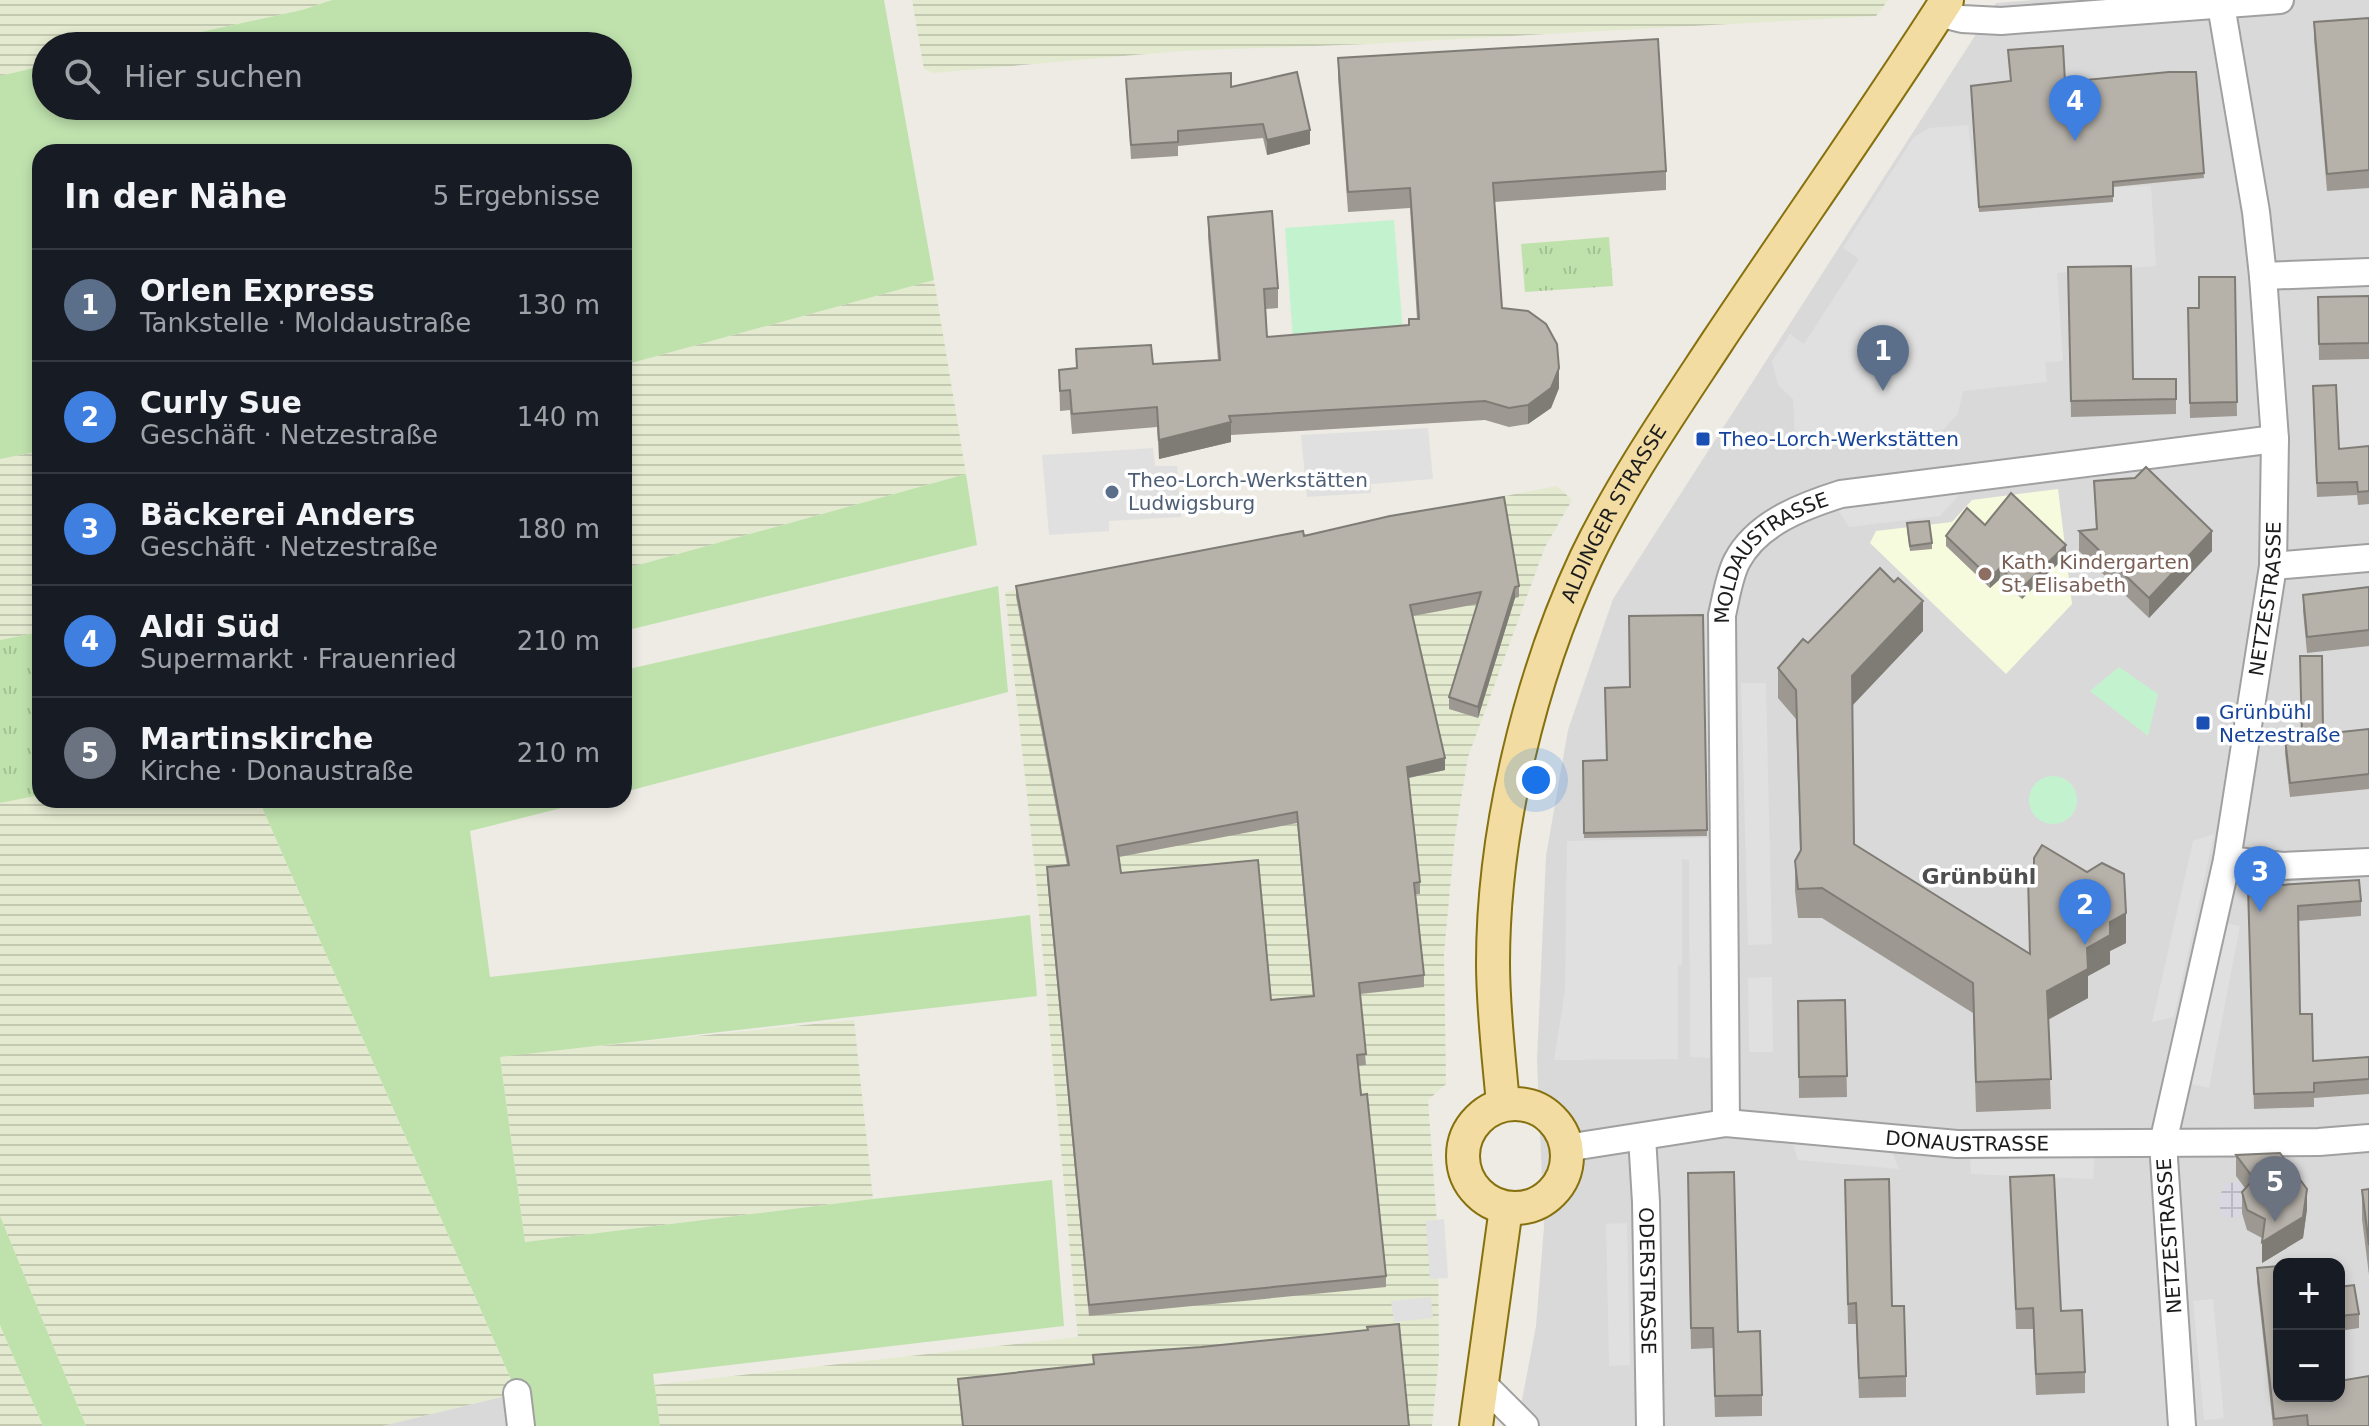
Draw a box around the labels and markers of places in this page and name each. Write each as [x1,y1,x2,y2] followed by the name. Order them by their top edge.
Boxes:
[2049,75,2101,141] pin: 4
[1857,325,1909,391] pin: 1
[1718,427,1959,451] place label: Theo-Lorch-Werkstätten
[1694,430,1712,448] marker: Theo-Lorch-Werkstätten
[1127,468,1368,515] place label: Theo-Lorch-Werkstätten Ludwigsburg
[1103,483,1121,501] marker: Theo-Lorch-Werkstätten Ludwigsburg
[2001,550,2189,597] place label: Kath. Kindergarten St. Elisabeth
[1976,565,1994,583] marker: Kath. Kindergarten St. Elisabeth
[2219,700,2341,747] place label: Grünbühl Netzestraße
[2194,714,2212,732] marker: Grünbühl Netzestraße
[2234,846,2286,912] pin: 3
[2059,879,2111,945] pin: 2
[2249,1156,2301,1222] pin: 5

